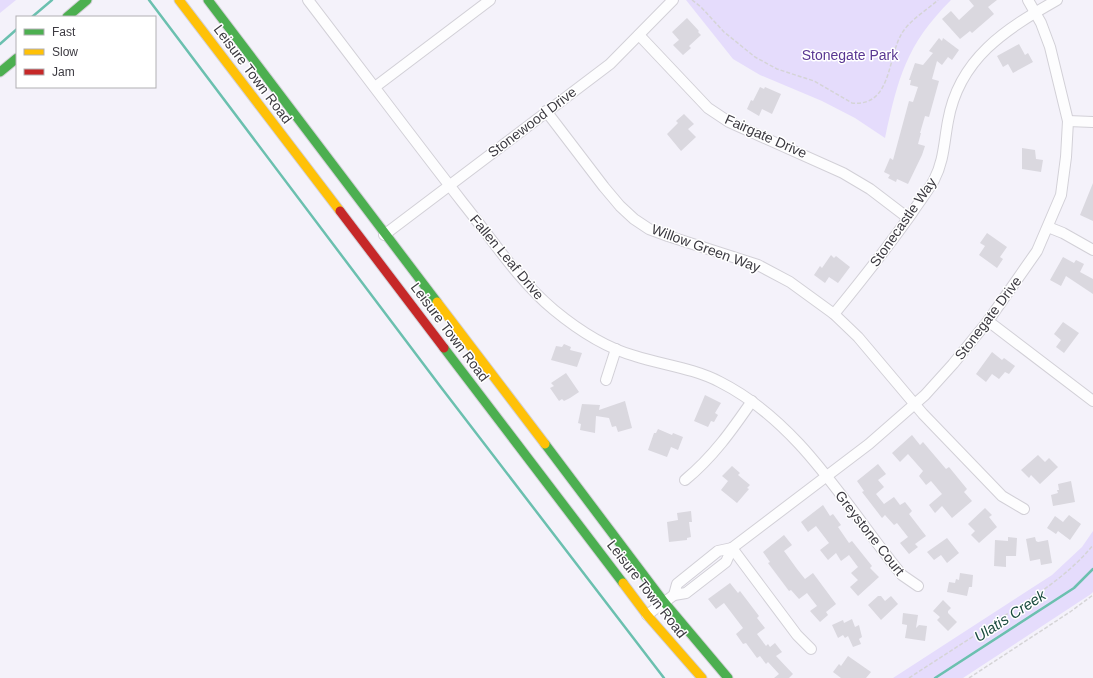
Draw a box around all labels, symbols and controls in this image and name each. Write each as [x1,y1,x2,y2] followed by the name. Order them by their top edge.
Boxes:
[16,16,156,88] legend
[211,21,295,127] street label: Leisure Town Road
[52,25,76,39] text: Fast
[52,45,78,59] text: Slow
[802,47,899,63] park label: Stonegate Park
[52,65,75,79] text: Jam
[485,83,580,160] street label: Stonewood Drive
[723,111,810,161] street label: Fairgate Drive
[866,175,940,269] street label: Stonecastle Way
[467,211,547,303] street label: Fallen Leaf Drive
[649,221,763,275] street label: Willow Green Way
[951,273,1025,363] street label: Stonegate Drive
[408,279,492,385] street label: Leisure Town Road
[832,488,908,578] street label: Greystone Court
[604,537,690,641] street label: Leisure Town Road
[971,585,1050,645] water label: Ulatis Creek

